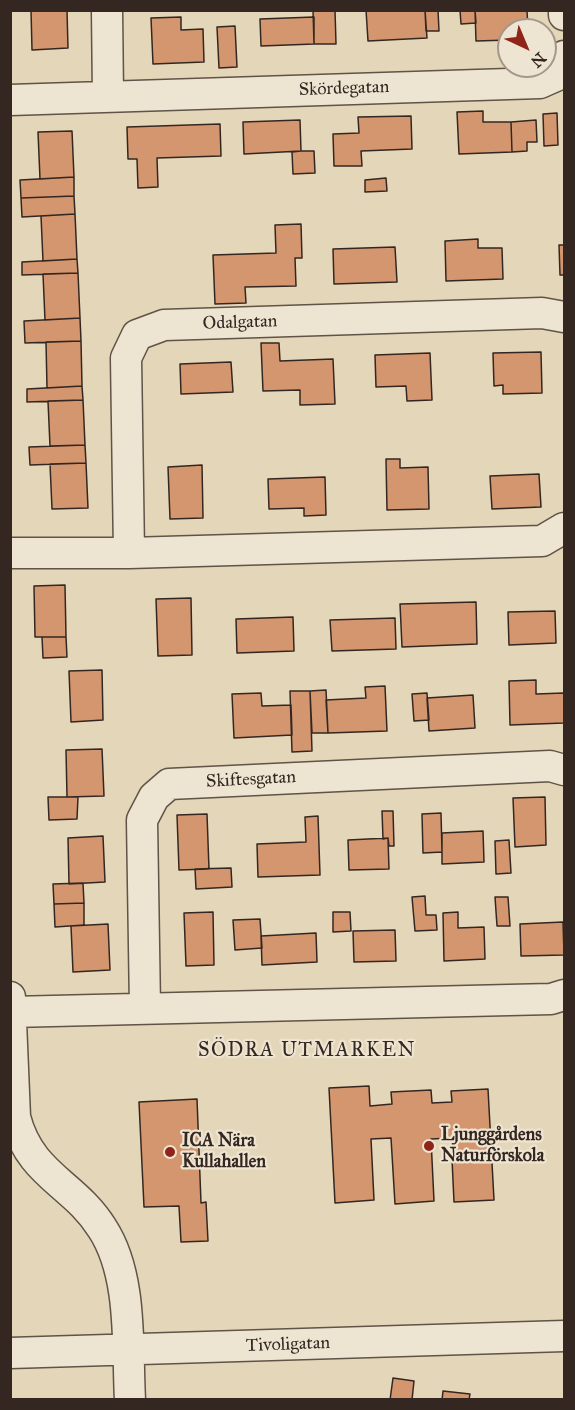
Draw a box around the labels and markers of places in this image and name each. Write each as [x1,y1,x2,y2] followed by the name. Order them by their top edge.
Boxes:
[441,1125,544,1168] place label: Ljunggårdens Naturförskola
[182,1131,266,1174] place label: ICA Nära Kullahallen
[422,1139,436,1153] marker: Ljunggårdens Naturförskola
[163,1145,177,1159] marker: ICA Nära Kullahallen

